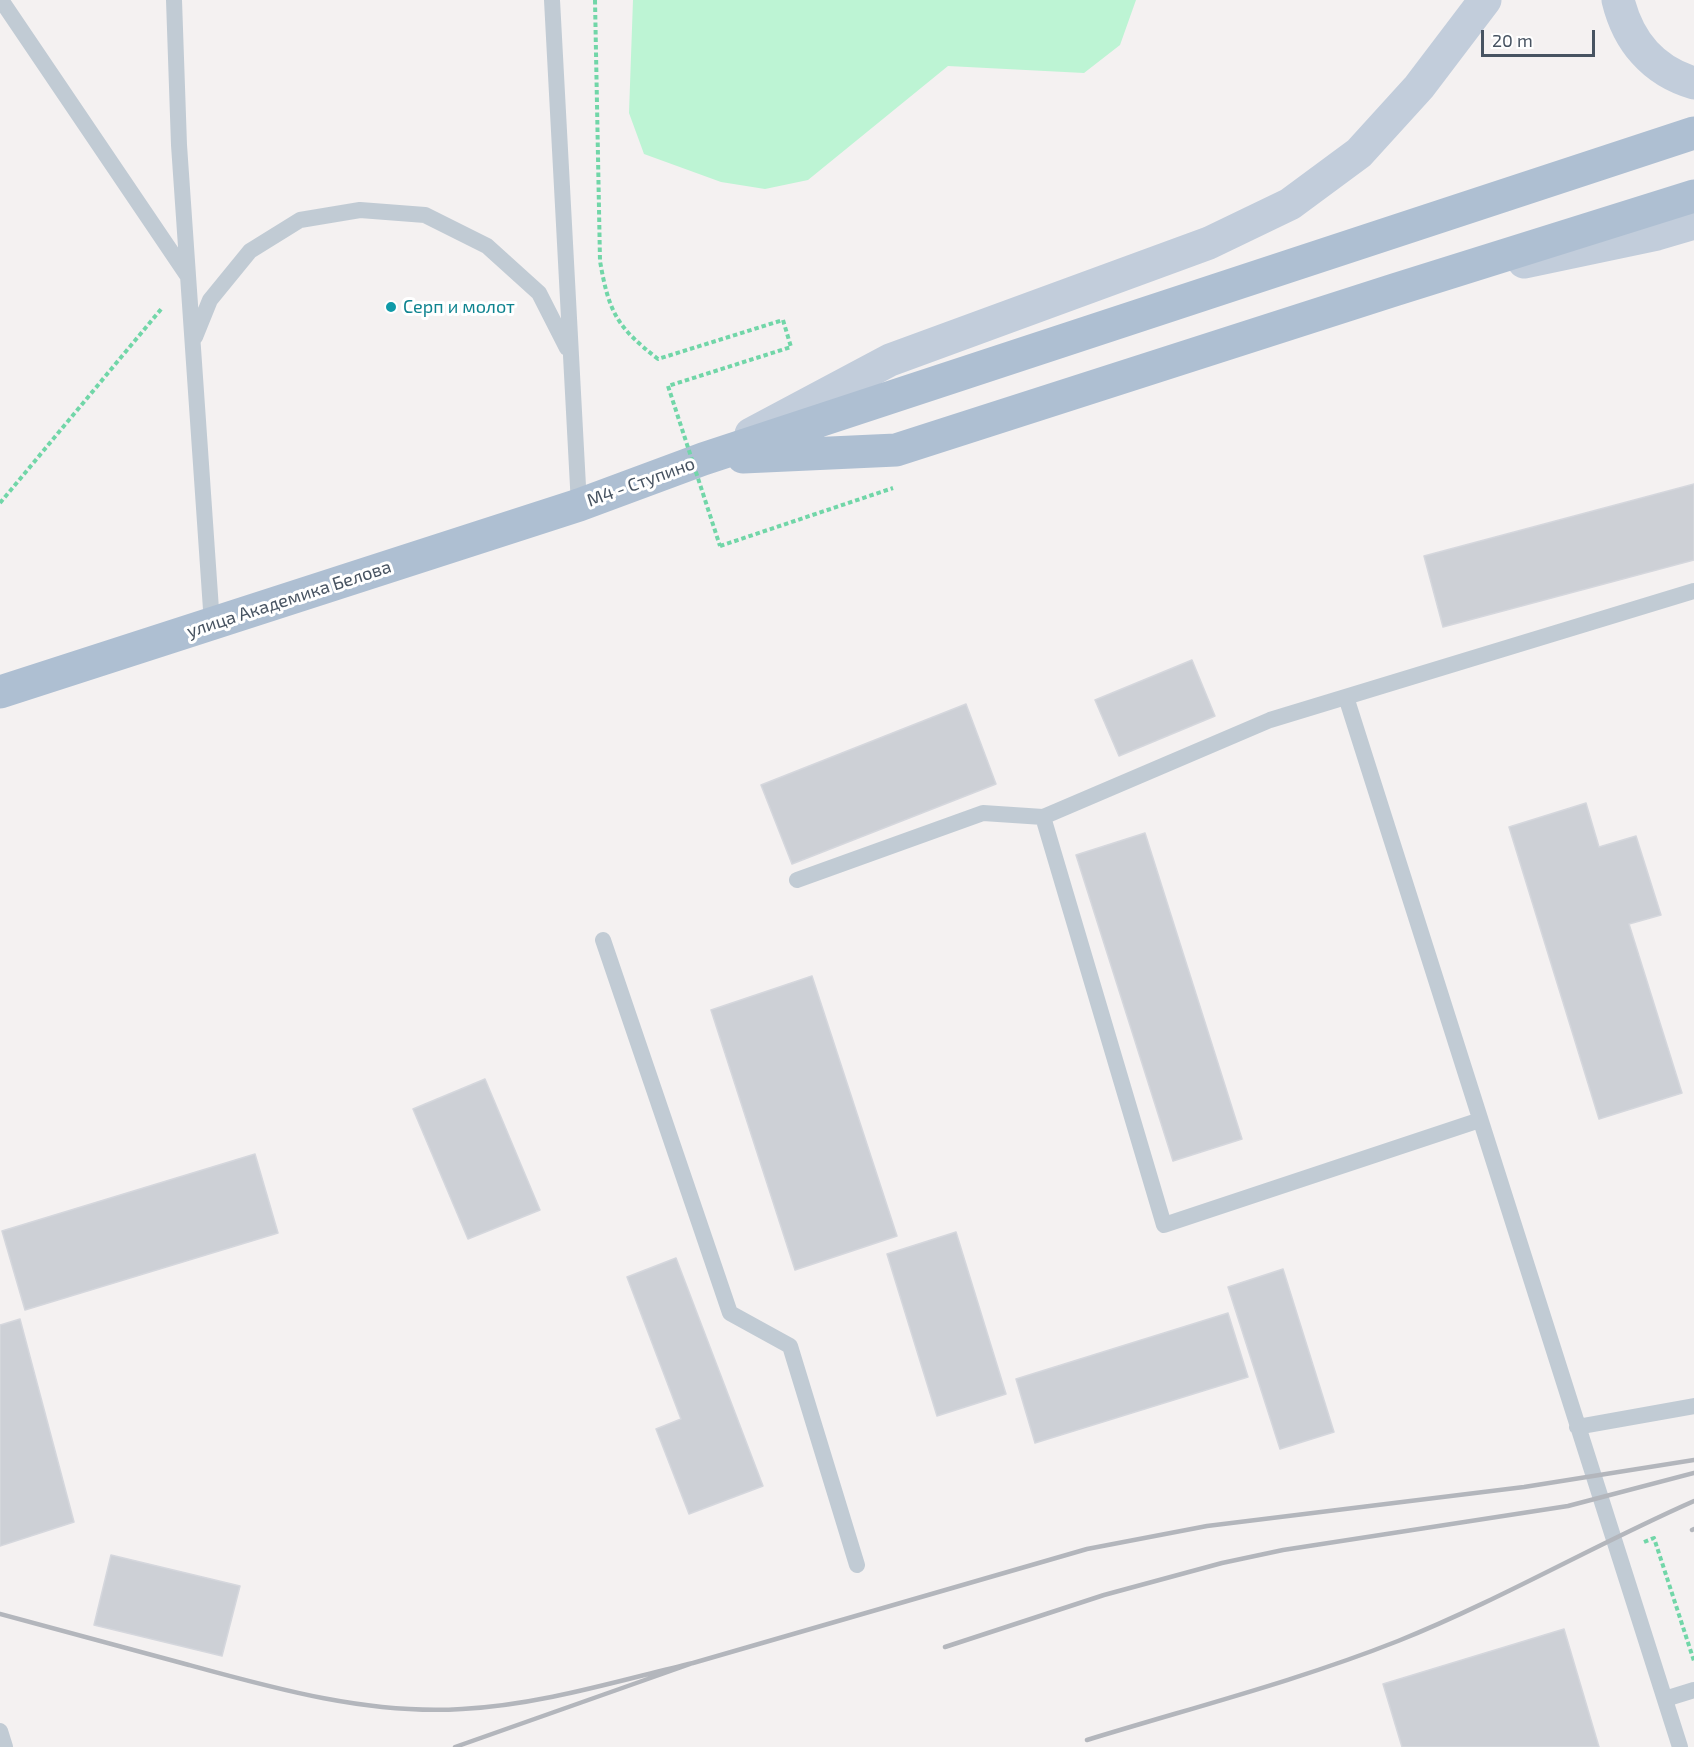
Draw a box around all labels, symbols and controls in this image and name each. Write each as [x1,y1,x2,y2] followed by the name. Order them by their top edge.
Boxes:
[1484,18,1598,56] scale bar
[1492,29,1533,51] text: 20 m
[403,296,515,318] place label: Серп и молот
[384,300,398,314] marker: Серп и молот
[584,452,698,512] street label: М4 - Ступино
[184,556,394,642] street label: улица Академика Белова

